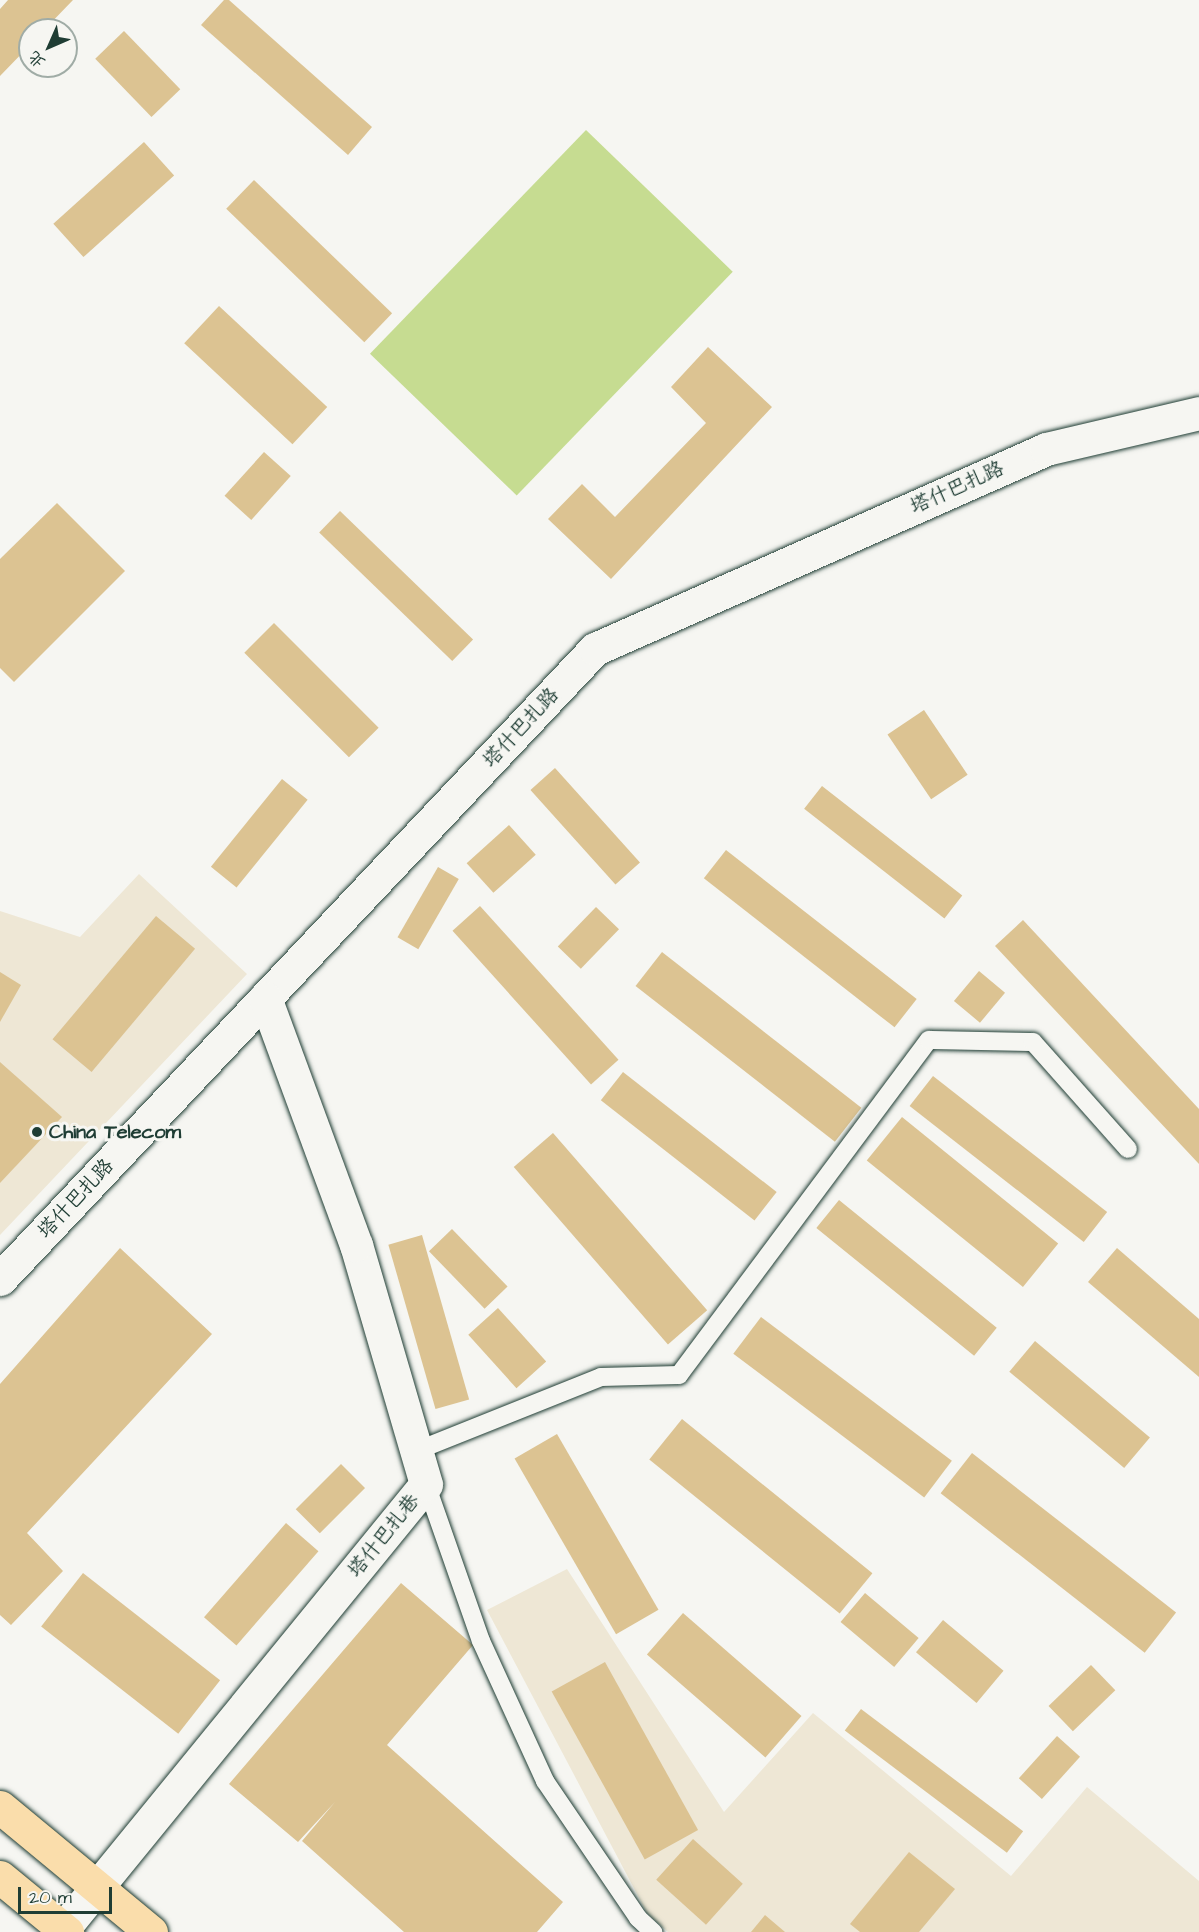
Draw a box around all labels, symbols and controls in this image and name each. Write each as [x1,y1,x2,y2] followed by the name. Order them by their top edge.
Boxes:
[18,18,78,78] north arrow
[23,46,50,73] text: 北
[906,457,1008,519] street label: 塔什巴扎路
[478,683,564,773] street label: 塔什巴扎路
[49,1120,181,1144] place label: China Telecom
[30,1125,44,1139] marker: China Telecom
[33,1154,119,1244] street label: 塔什巴扎路
[343,1490,425,1582] street label: 塔什巴扎巷
[21,1875,116,1913] scale bar
[29,1885,72,1910] text: 20 m

